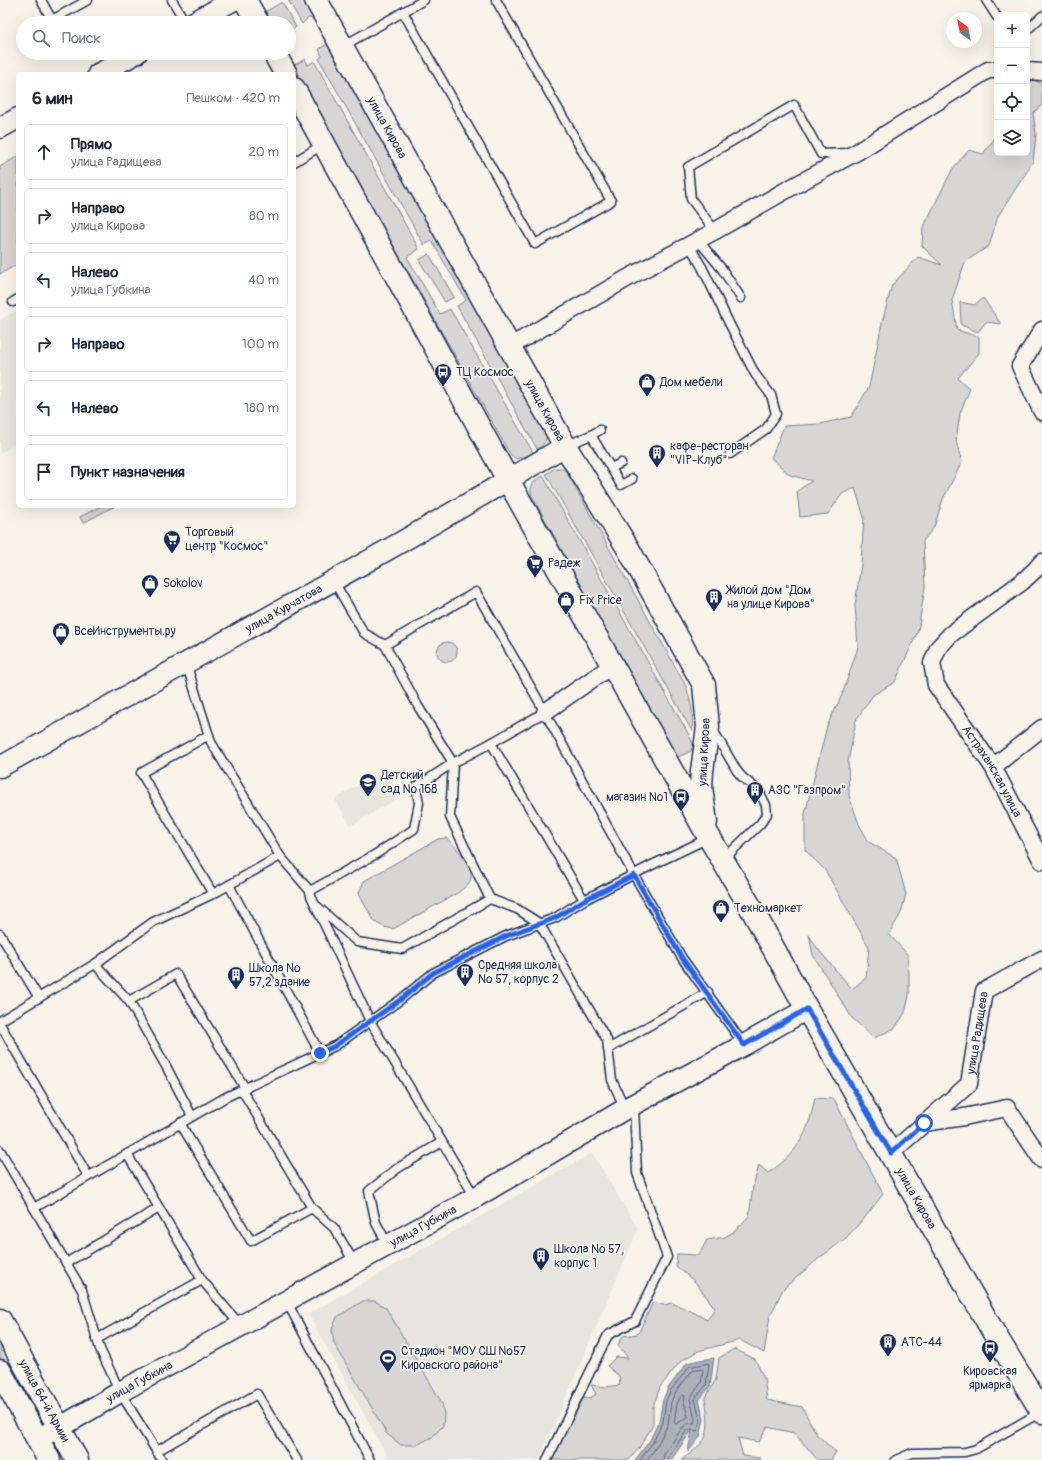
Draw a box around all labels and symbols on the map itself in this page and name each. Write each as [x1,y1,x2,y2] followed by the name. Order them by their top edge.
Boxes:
[946,12,982,48] north arrow
[363,93,410,162] street label: улица Кирова
[433,362,453,387] bus stop icon: ТЦ Космос
[456,365,514,380] place label: ТЦ Космос
[637,372,657,397] shop icon: Дом мебели
[659,375,723,390] place label: Дом мебели
[521,376,568,444] street label: улица Кирова
[670,439,748,468] place label: кафе-ресторан "VIP-Клуб"
[647,443,667,468] building icon: кафе-ресторан "VIP-Клуб"
[185,525,268,554] place label: Торговый центр "Космос"
[162,529,182,554] supermarket icon: Торговый центр "Космос"
[525,553,545,578] supermarket icon: Радеж
[548,556,581,571] place label: Радеж
[140,573,160,598] shop icon: Sokolov
[163,576,203,591] place label: Sokolov
[242,581,325,637] street label: улица Курчатова
[725,583,815,612] place label: Жилой дом "Дом на улице Кирова"
[704,587,724,612] building icon: Жилой дом "Дом на улице Кирова"
[556,590,576,615] shop icon: Fix Price
[579,593,622,608] place label: Fix Price
[51,621,71,646] shop icon: ВсеИнструменты.ру
[74,624,176,639] place label: ВсеИнструменты.ру
[695,717,714,788] street label: улица Кирова
[958,723,1025,820] street label: Астраханская улица
[380,768,437,797] place label: Детский сад № 168
[358,772,378,797] school or university icon: Детский сад № 168
[745,780,765,805] building icon: АЗС "Газпром"
[768,783,846,798] place label: АЗС "Газпром"
[671,787,691,812] bus stop icon: магазин №1
[606,790,668,805] place label: магазин №1
[711,898,731,923] shop icon: Техномаркет
[734,901,802,916] place label: Техномаркет
[478,958,559,987] place label: Средняя школа № 57, корпус 2
[249,961,310,990] place label: Школа № 57,2 здание
[455,962,475,987] building icon: Средняя школа № 57, корпус 2
[226,965,246,990] building icon: Школа № 57,2 здание
[964,990,992,1076] street label: улица Радищева
[311,1044,329,1062] route end
[915,1114,933,1132] route start
[892,1164,940,1232] street label: улица Кирова
[387,1202,460,1251] street label: улица Губкина
[554,1242,624,1271] place label: Школа № 57, корпус 1
[531,1246,551,1271] building icon: Школа № 57, корпус 1
[878,1332,898,1357] building icon: АТС-44
[901,1335,942,1350] place label: АТС-44
[980,1338,1000,1363] bus stop icon: Кировская ярмарка
[401,1344,526,1373] place label: Стадион "МОУ СШ №57 Кировского района"
[378,1348,398,1373] sports icon: Стадион "МОУ СШ №57 Кировского района"
[15,1356,73,1445] street label: улица 64-й Армии
[103,1358,176,1407] street label: улица Губкина
[963,1364,1017,1393] place label: Кировская ярмарка

